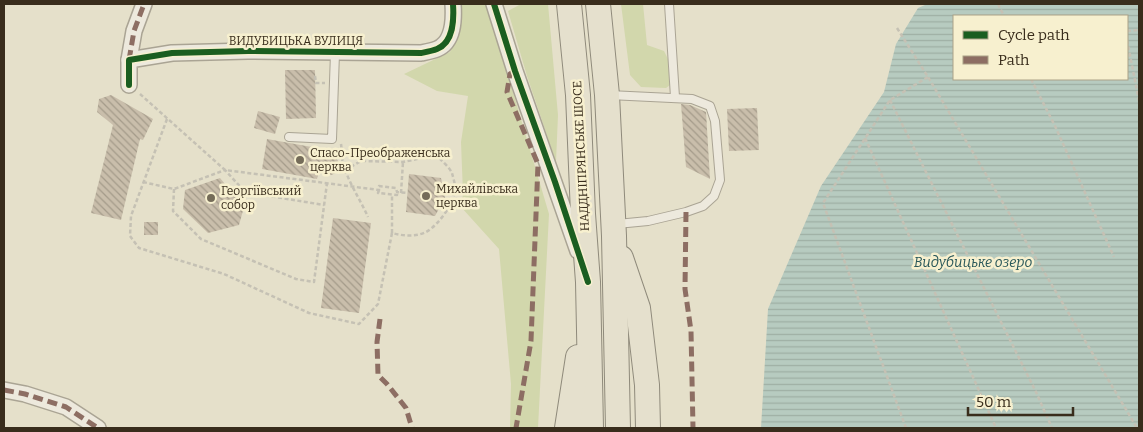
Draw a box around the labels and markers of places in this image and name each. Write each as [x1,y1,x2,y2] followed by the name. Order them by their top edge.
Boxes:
[310,146,451,174] place label: Спасо-Преображенська церква
[294,154,306,166] marker: Спасо-Преображенська церква
[436,182,519,210] place label: Михайлівська церква
[221,184,302,212] place label: Георгіївський собор
[420,190,432,202] marker: Михайлівська церква
[205,192,217,204] marker: Георгіївський собор

